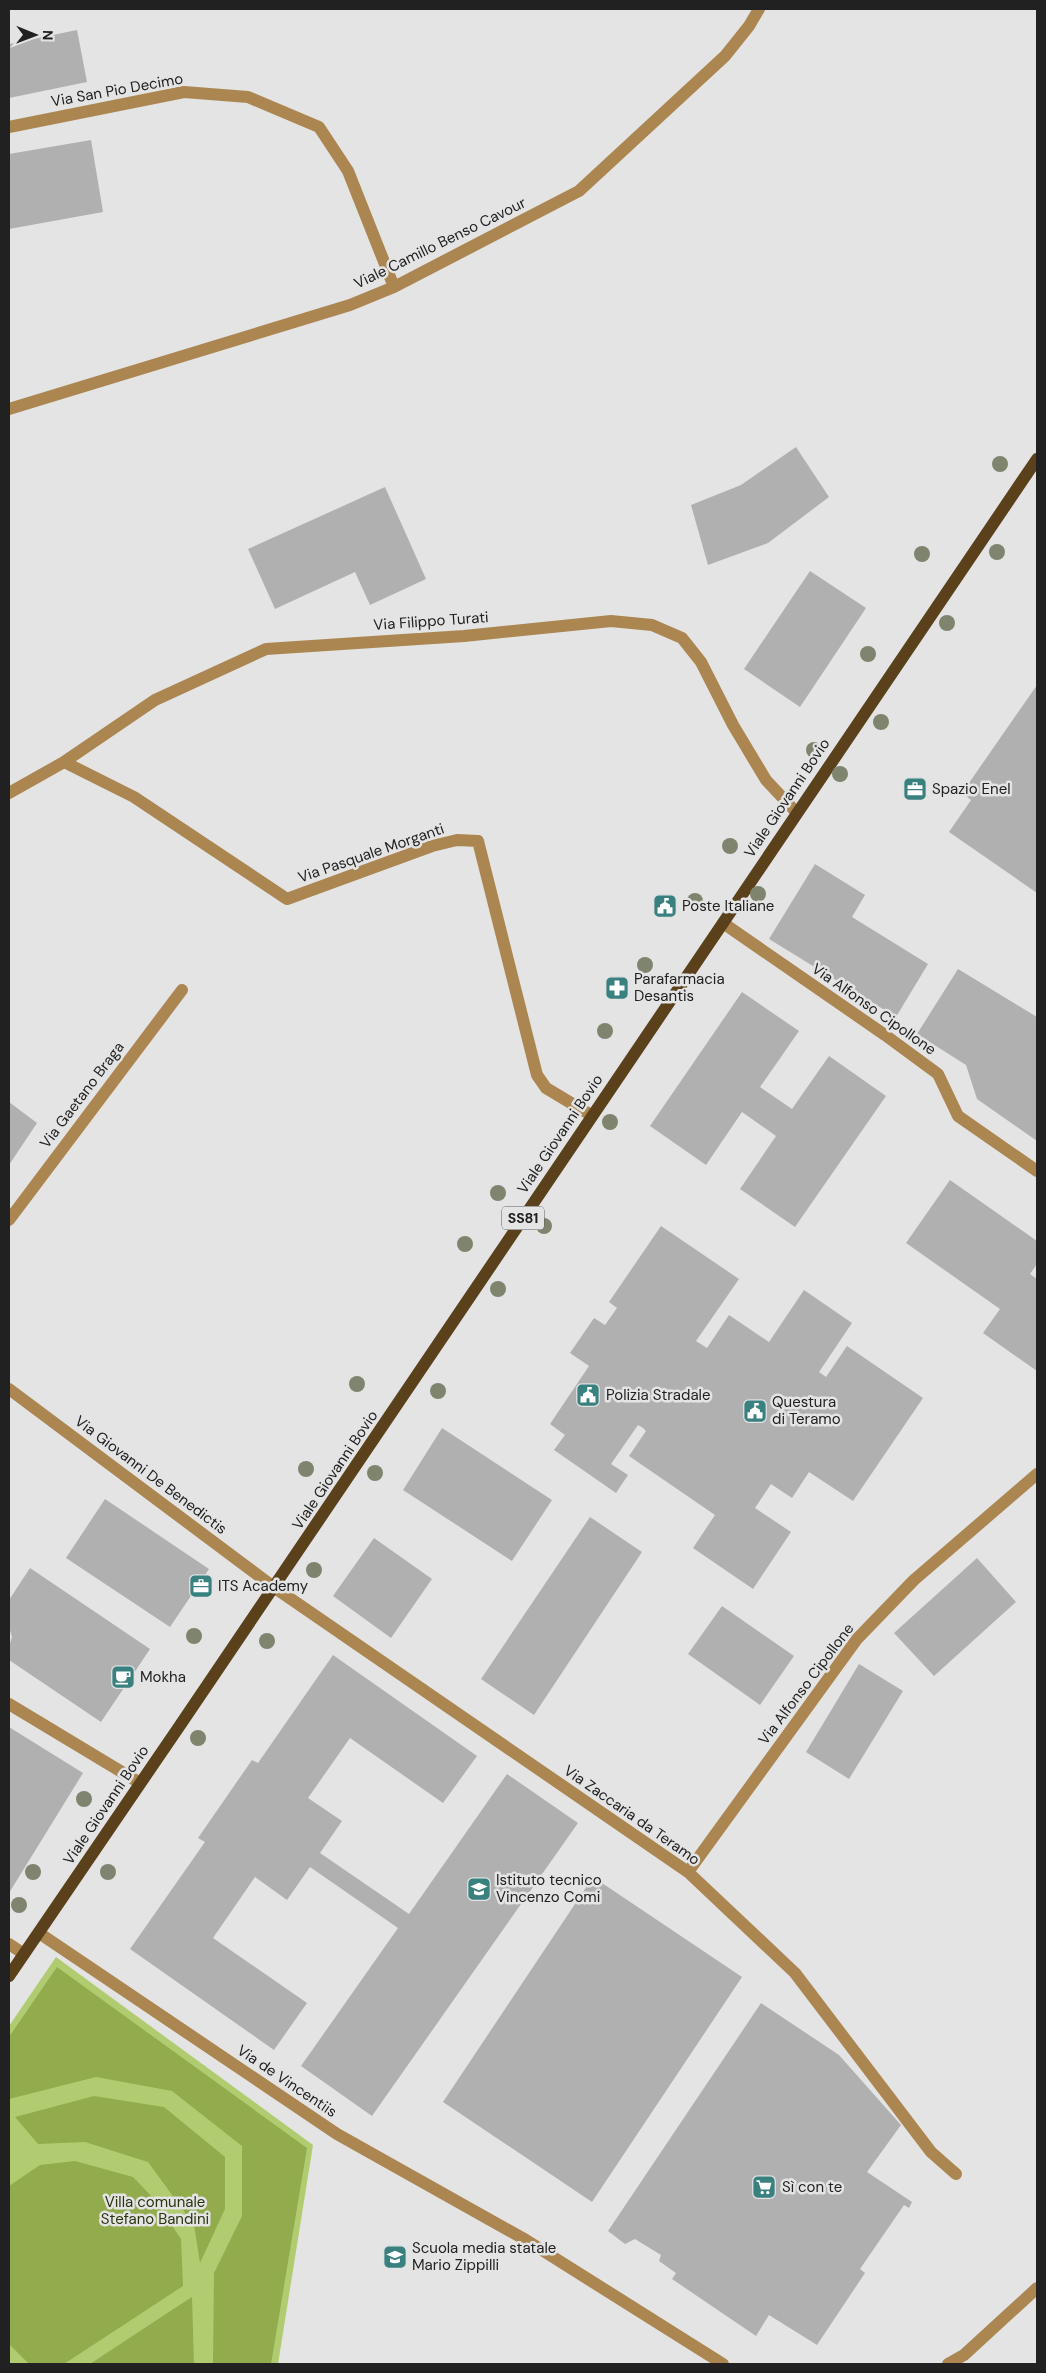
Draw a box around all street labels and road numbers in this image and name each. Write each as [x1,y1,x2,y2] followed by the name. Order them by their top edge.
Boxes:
[49,69,185,111] street label: Via San Pio Decimo
[351,192,530,293] street label: Viale Camillo Benso Cavour
[373,607,489,635] street label: Via Filippo Turati
[740,734,834,861] street label: Viale Giovanni Bovio
[295,819,447,887] street label: Via Pasquale Morganti
[808,959,940,1059] street label: Via Alfonso Cipollone
[35,1038,129,1152] street label: Via Gaetano Braga
[513,1070,607,1197] street label: Viale Giovanni Bovio
[502,1206,544,1230] road number: SS81
[288,1406,382,1533] street label: Viale Giovanni Bovio
[71,1411,231,1539] street label: Via Giovanni De Benedictis
[754,1619,858,1749] street label: Via Alfonso Cipollone
[59,1741,153,1868] street label: Viale Giovanni Bovio
[560,1760,704,1870] street label: Via Zaccaria da Teramo
[233,2040,341,2122] street label: Via de Vincentiis

